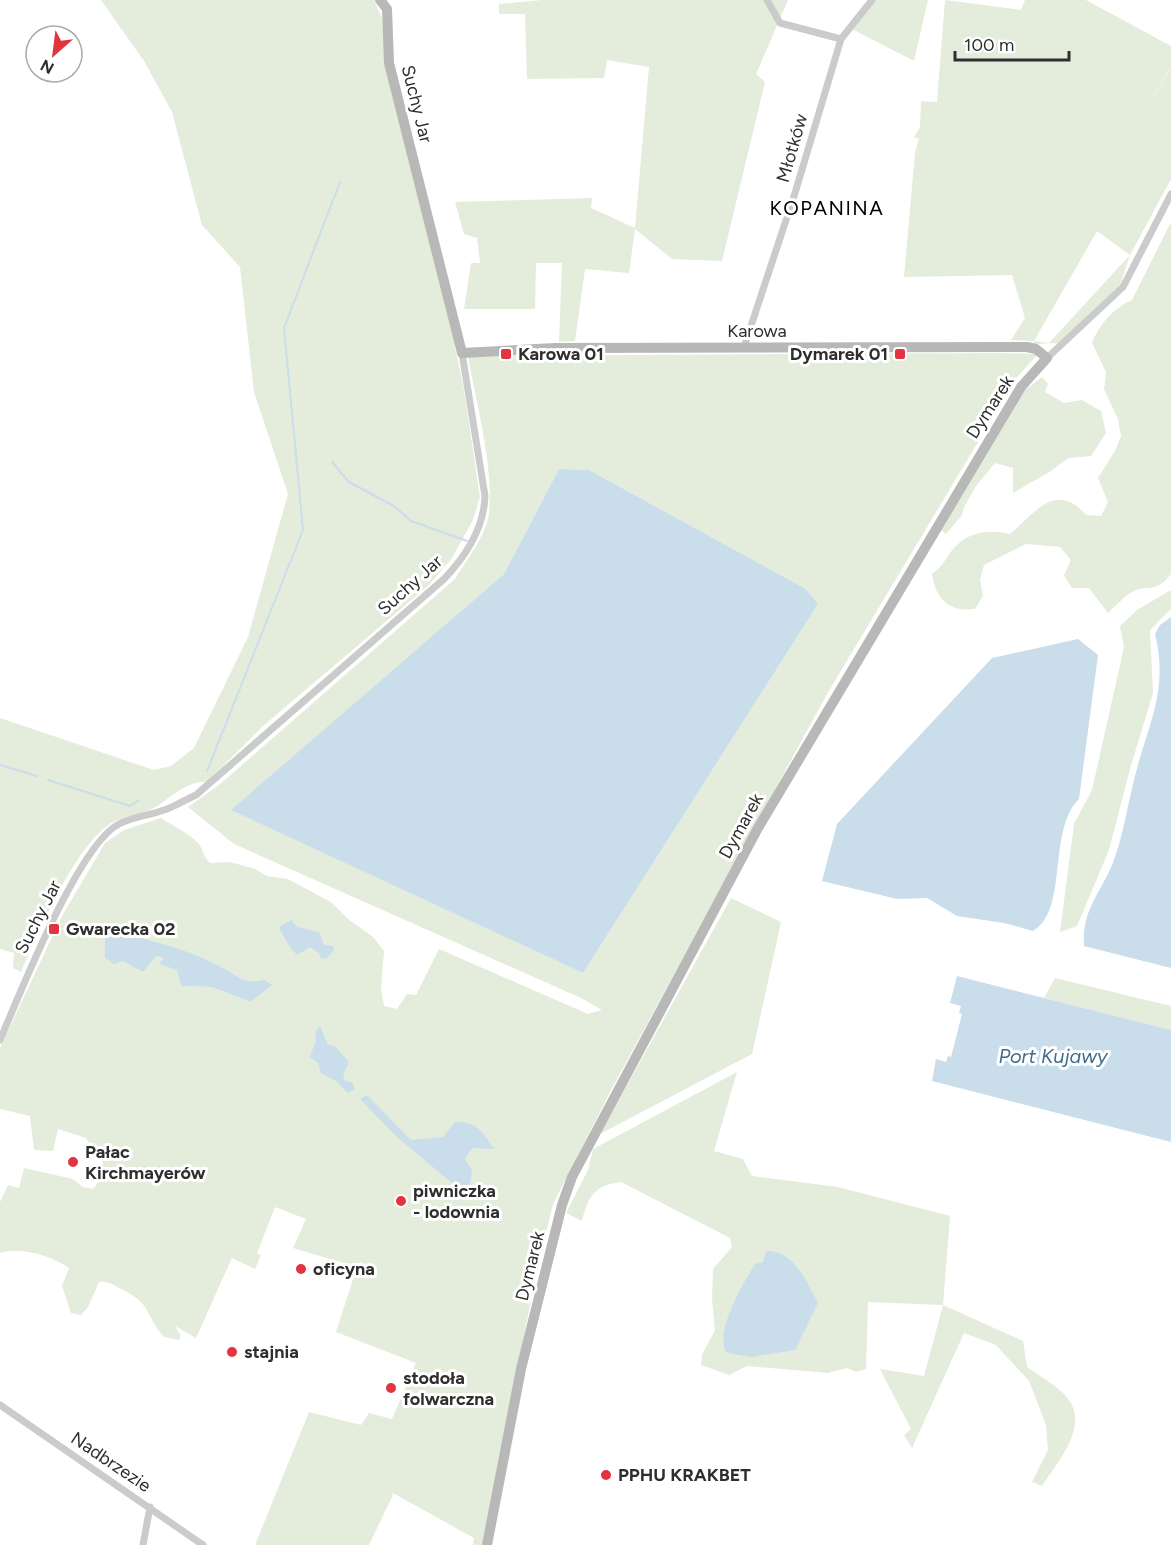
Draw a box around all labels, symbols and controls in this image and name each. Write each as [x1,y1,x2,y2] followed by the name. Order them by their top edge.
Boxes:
[24,24,84,84] north arrow
[955,24,1069,62] scale bar
[964,34,1014,56] text: 100 m
[37,56,57,78] text: N
[397,63,437,145] street label: Suchy Jar
[772,111,812,185] street label: Młotków
[770,196,884,220] district label: KOPANINA
[727,320,787,342] street label: Karowa
[518,343,604,365] place label: Karowa 01
[790,343,888,365] place label: Dymarek 01
[499,347,513,361] marker: Karowa 01
[893,347,907,361] marker: Dymarek 01
[961,371,1019,443] street label: Dymarek
[373,550,447,620] street label: Suchy Jar
[714,789,768,862] street label: Dymarek
[10,877,66,957] street label: Suchy Jar
[66,918,176,940] place label: Gwarecka 02
[47,922,61,936] marker: Gwarecka 02
[999,1044,1109,1068] water label: Port Kujawy
[85,1141,206,1184] place label: Pałac Kirchmayerów
[66,1155,80,1169] marker: Pałac Kirchmayerów
[413,1180,500,1223] place label: piwniczka - lodownia
[394,1194,408,1208] marker: piwniczka - lodownia
[511,1229,549,1303] street label: Dymarek
[313,1258,375,1280] place label: oficyna
[294,1262,308,1276] marker: oficyna
[244,1341,299,1363] place label: stajnia
[225,1345,239,1359] marker: stajnia
[403,1367,494,1410] place label: stodoła folwarczna
[384,1381,398,1395] marker: stodoła folwarczna
[67,1427,155,1497] street label: Nadbrzezie
[618,1464,751,1486] place label: PPHU KRAKBET
[599,1468,613,1482] marker: PPHU KRAKBET

